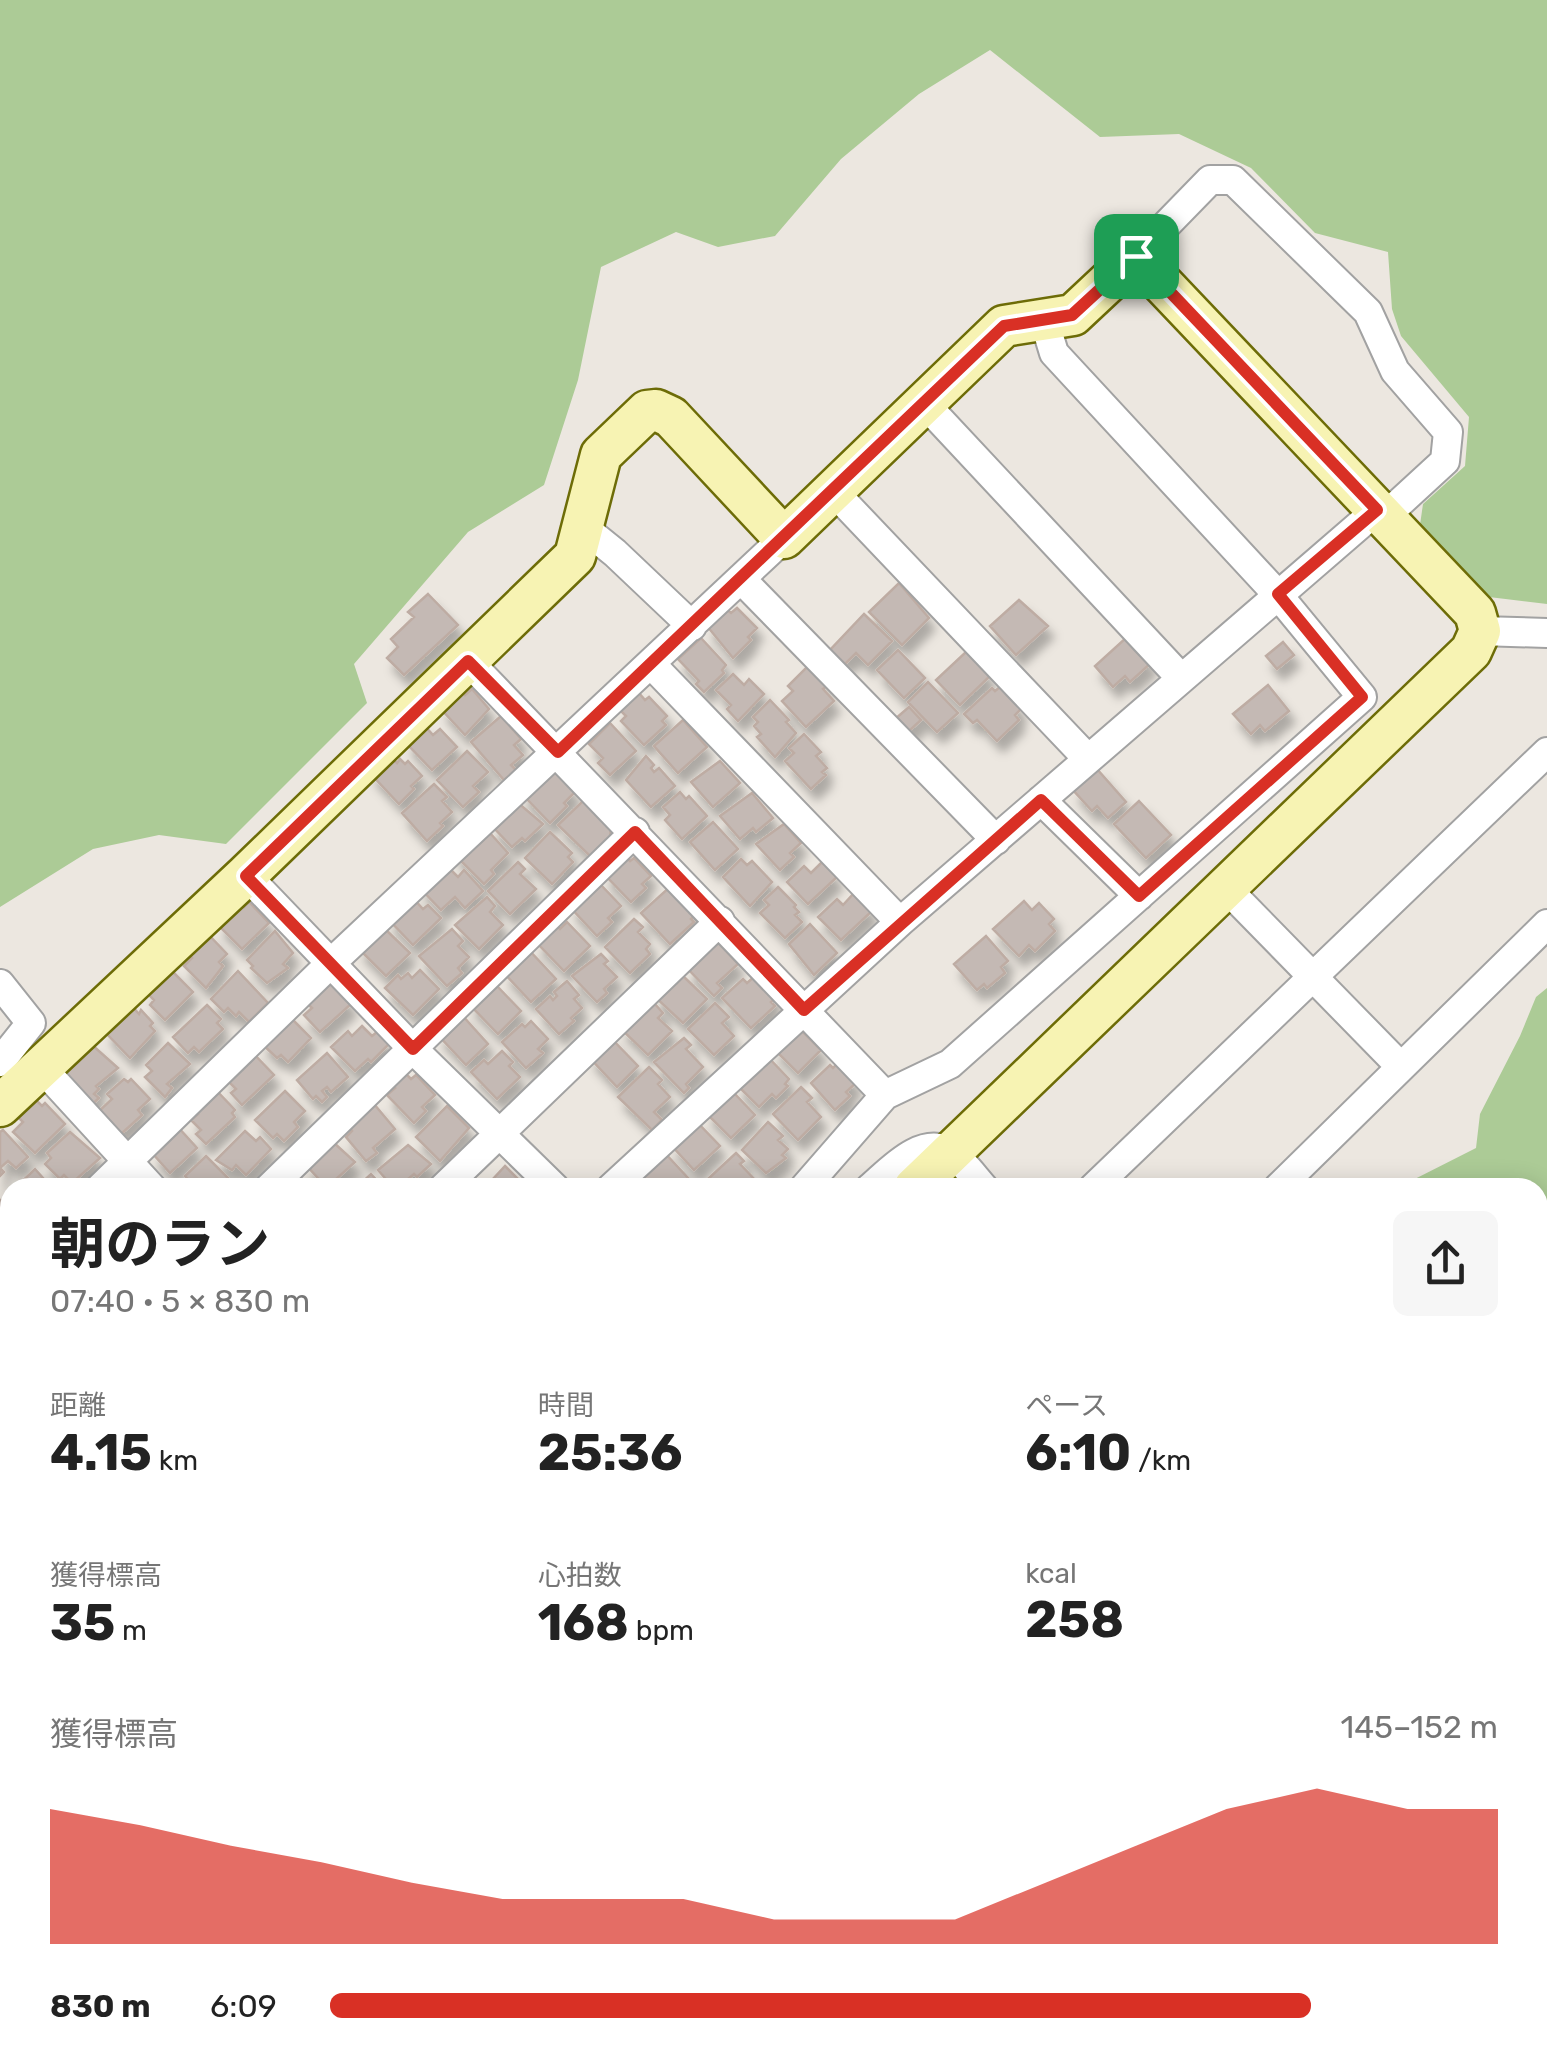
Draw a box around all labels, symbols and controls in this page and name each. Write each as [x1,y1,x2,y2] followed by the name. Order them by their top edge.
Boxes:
[1094,214,1179,299] pin
[1109,229,1164,284] icon: arrive
[1393,1211,1498,1316] button: share
[50,1212,270,1277] text: 朝のラン
[50,1282,310,1320] text: 07:40 · 5 × 830 m
[50,1389,106,1422] text: 距離
[538,1389,594,1422] text: 時間
[1025,1389,1108,1422] text: ペース
[50,1423,152,1483] text: 4.15
[538,1423,683,1483] text: 25:36
[1025,1423,1131,1483] text: 6:10
[152,1444,198,1477] text: km
[1131,1444,1191,1477] text: /km
[1025,1557,1077,1590] text: kcal
[50,1559,162,1592] text: 獲得標高
[538,1559,622,1592] text: 心拍数
[1025,1590,1124,1650] text: 258
[50,1593,115,1653] text: 35
[538,1593,629,1653] text: 168
[115,1614,147,1647] text: m
[629,1614,694,1647] text: bpm
[1340,1708,1498,1746] text: 145–152 m
[50,1715,178,1753] text: 獲得標高
[50,1987,151,2025] text: 830 m
[210,1987,277,2025] text: 6:09

